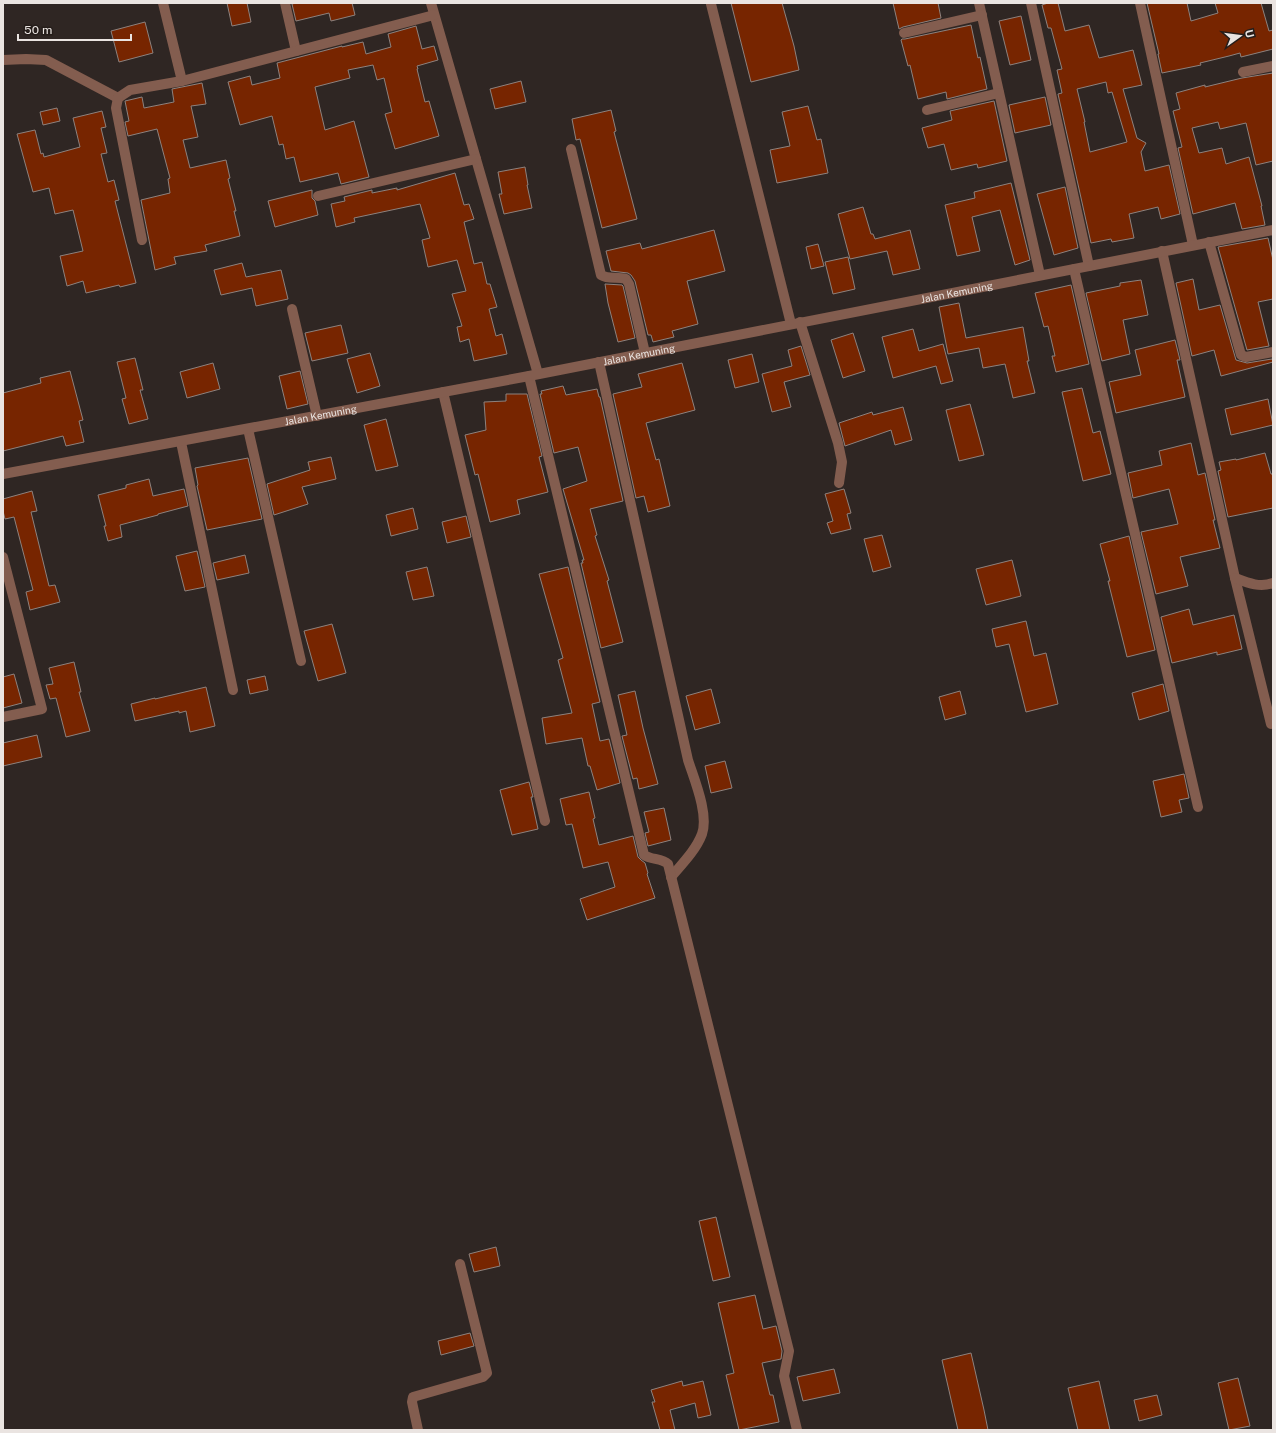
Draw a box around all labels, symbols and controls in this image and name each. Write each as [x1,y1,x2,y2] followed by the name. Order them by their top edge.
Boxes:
[18,16,131,42] scale bar
[1220,16,1260,56] north arrow
[24,23,52,37] text: 50 m
[1243,28,1256,39] text: U
[920,279,994,305] street label: Jalan Kemuning
[602,342,676,367] street label: Jalan Kemuning
[283,402,358,427] street label: Jalan Kemuning

